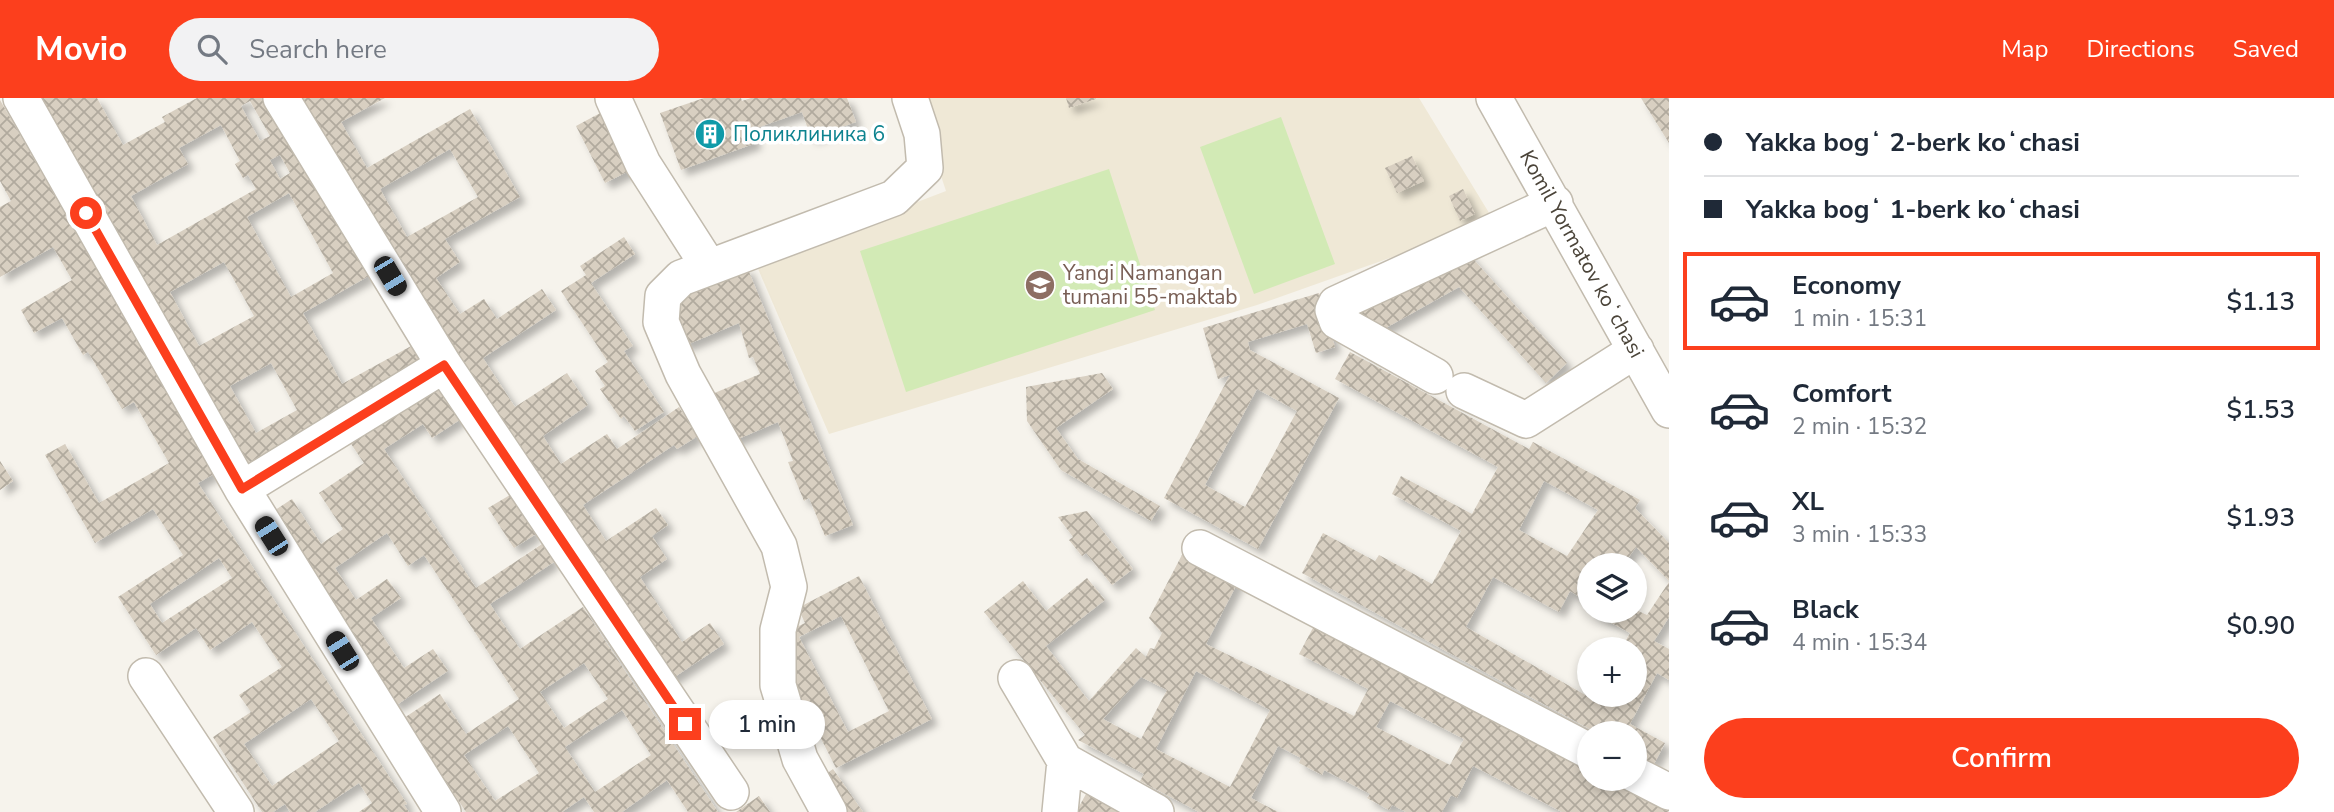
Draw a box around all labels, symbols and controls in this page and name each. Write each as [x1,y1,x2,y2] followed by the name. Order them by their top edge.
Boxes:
[169,18,659,81] search box
[35,27,127,72] text: Movio
[193,30,231,68] icon: search
[249,32,387,67] text: Search here
[2001,33,2048,65] text: Map
[2086,33,2195,65] text: Directions
[2233,33,2299,65] text: Saved
[693,117,727,151] building icon: Поликлиника 6
[733,120,885,148] place label: Поликлиника 6
[1746,125,2080,160] text: Yakka bogʻ 2-berk koʻchasi
[1513,145,1651,363] street label: Komil Yormatov koʻchasi
[1746,192,2080,227] text: Yakka bogʻ 1-berk koʻchasi
[70,197,102,229] route start
[371,253,410,299] car
[1062,259,1238,311] place label: Yangi Namangan tumani 55-maktab
[1023,268,1057,302] school or university icon: Yangi Namangan tumani 55-maktab
[1792,268,1901,303] text: Economy
[1708,270,1771,333] icon: car
[2226,284,2295,319] text: $1.13
[1792,303,1927,334] text: 1 min · 15:31
[1792,376,1892,411] text: Comfort
[1708,378,1771,441] icon: car
[2226,392,2295,427] text: $1.53
[1792,411,1927,442] text: 2 min · 15:32
[1792,484,1824,519] text: XL
[1708,486,1771,549] icon: car
[2226,500,2295,535] text: $1.93
[251,513,292,559] car
[1792,519,1927,550] text: 3 min · 15:33
[1577,553,1647,791] map controls
[1577,553,1647,623] button: layers
[1792,592,1859,627] text: Black
[1708,594,1771,657] icon: car
[2226,608,2295,643] text: $0.90
[1792,627,1927,658] text: 4 min · 15:34
[322,628,363,674] car
[1577,637,1647,707] button: +
[710,700,825,748] callout: 1 min
[669,708,701,740] route end
[738,709,796,740] text: 1 min
[1704,718,2299,798] button: Confirm
[1577,721,1647,791] button: −

